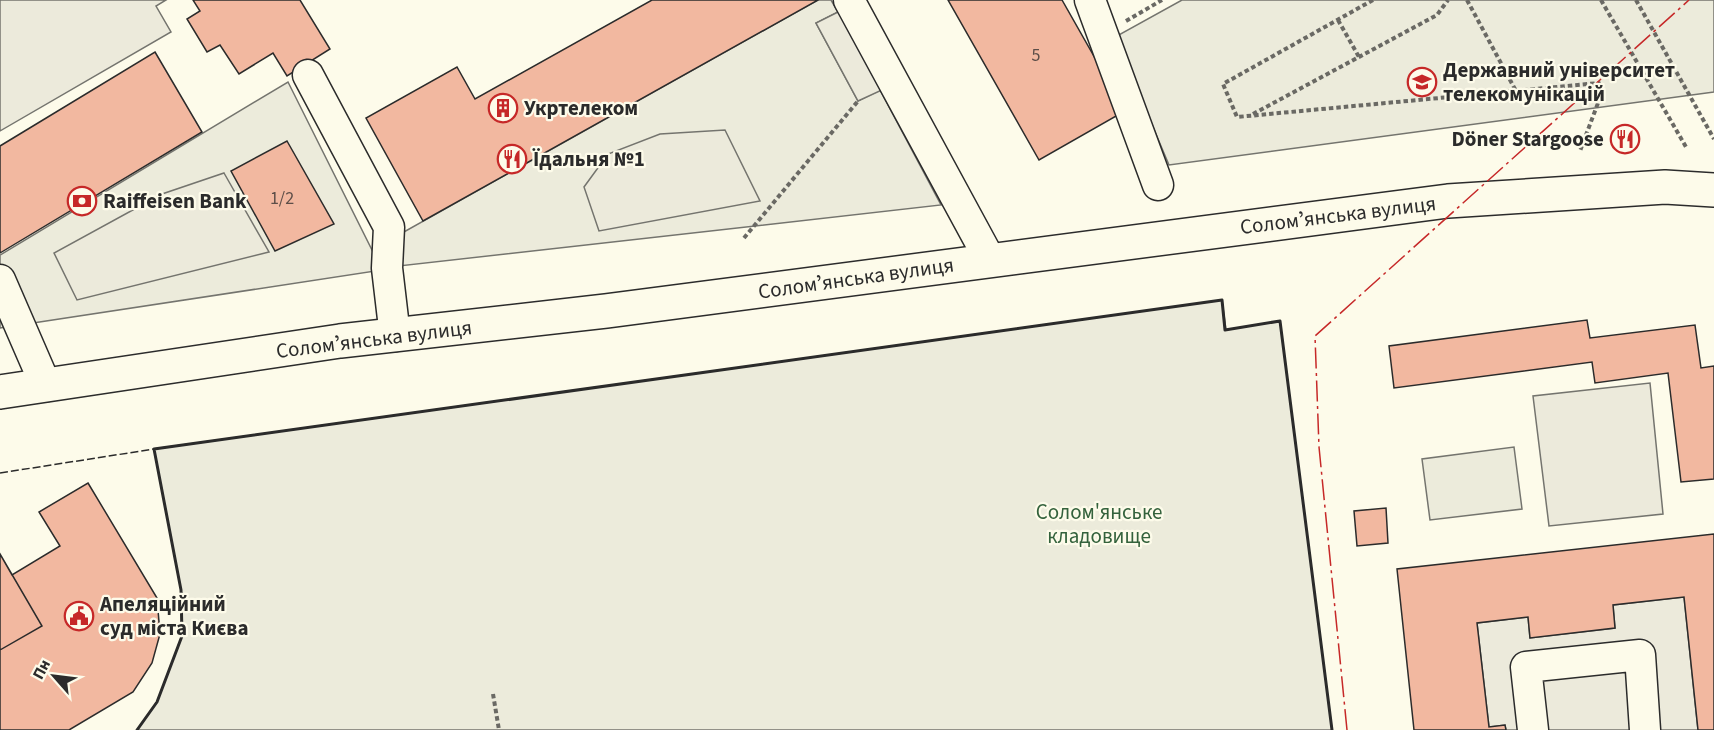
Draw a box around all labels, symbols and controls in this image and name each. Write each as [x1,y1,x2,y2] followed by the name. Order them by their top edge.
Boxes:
[1032,43,1041,68] house number: 5
[1443,55,1675,109] place label: Державний університет телекомунікацій
[1406,66,1438,98] school or university icon: Державний університет телекомунікацій
[487,92,519,124] building icon: Укртелеком
[524,93,638,123] place label: Укртелеком
[1609,123,1641,155] restaurant icon: Döner Stargoose
[1451,124,1604,154] place label: Döner Stargoose
[496,143,528,175] restaurant icon: Їдальня №1
[532,144,645,174] place label: Їдальня №1
[66,185,98,217] bank icon: Raiffeisen Bank
[103,186,247,216] place label: Raiffeisen Bank
[270,186,294,211] house number: 1/2
[1238,188,1438,242] street label: Соломʼянська вулиця
[756,249,956,307] street label: Соломʼянська вулиця
[274,312,474,366] street label: Соломʼянська вулиця
[1036,497,1162,551] park label: Солом'янське кладовище
[99,589,248,643] place label: Апеляційний суд міста Києва
[63,600,95,632] public building icon: Апеляційний суд міста Києва
[24,646,84,706] north arrow
[27,655,56,683] text: Пн

